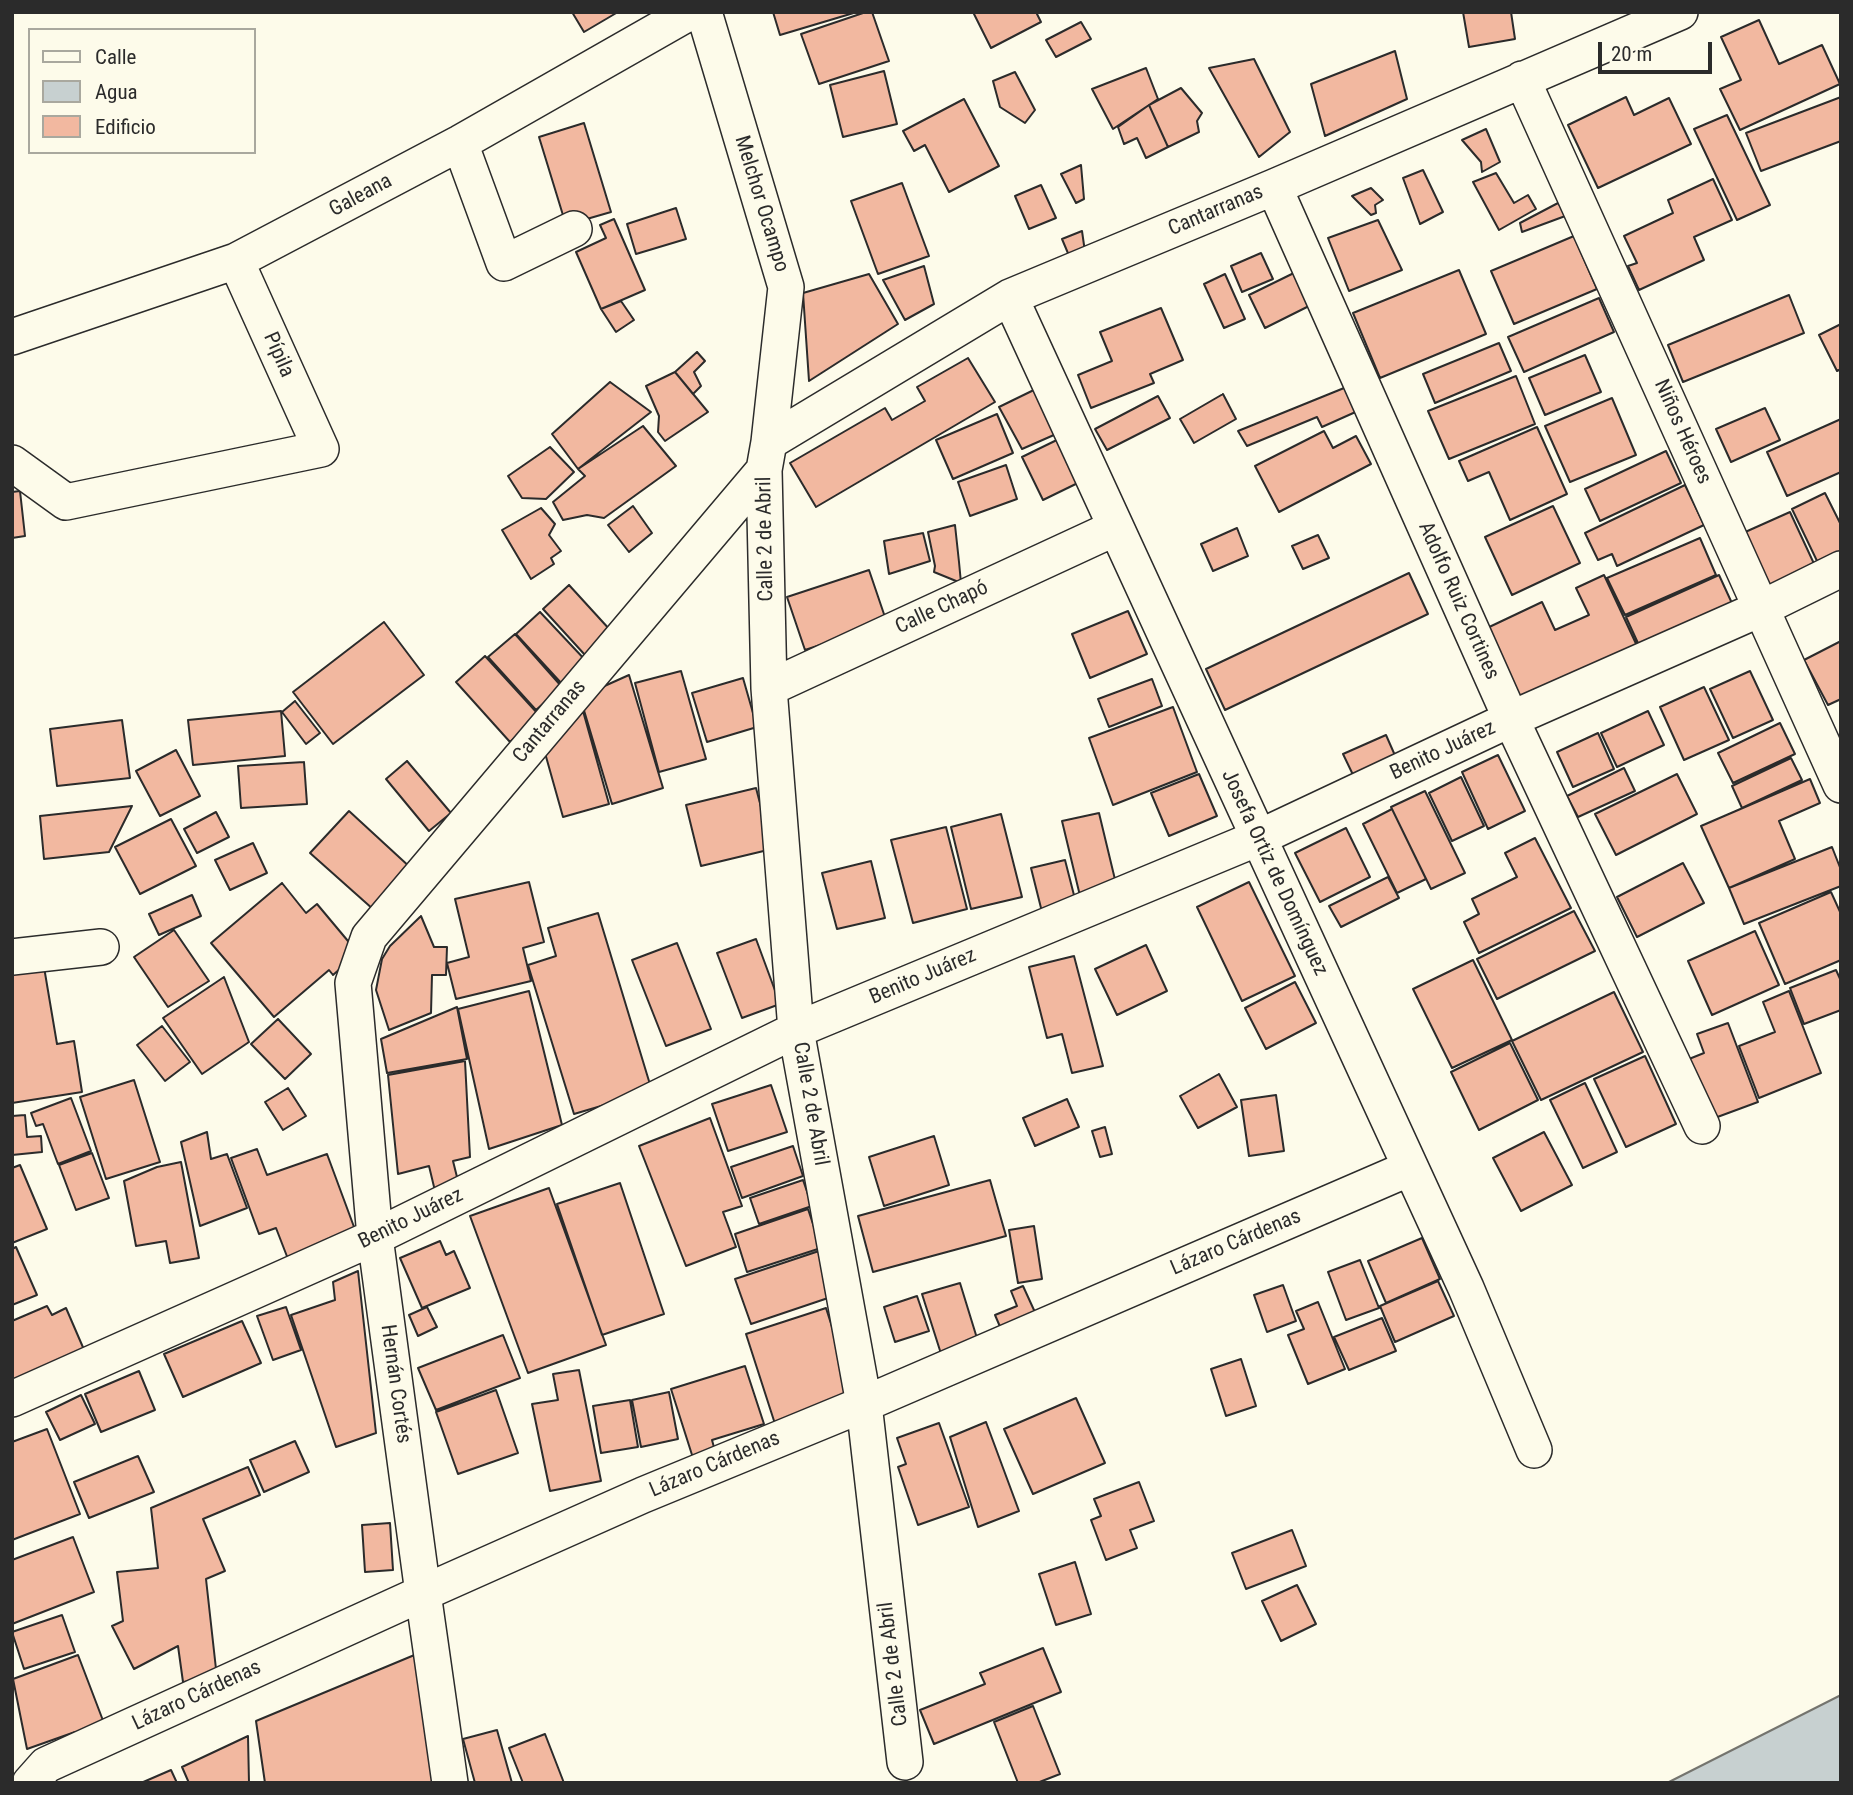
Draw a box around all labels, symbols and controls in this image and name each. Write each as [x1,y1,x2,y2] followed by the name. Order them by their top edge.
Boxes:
[28,28,256,154] legend
[1601,28,1715,72] scale bar
[1611,42,1652,66] text: 20 m
[95,45,136,69] text: Calle
[95,80,138,104] text: Agua
[95,115,156,139] text: Edificio
[728,133,794,275] street label: Melchor Ocampo
[325,169,397,223] street label: Galeana
[1165,180,1267,242] street label: Cantarranas
[257,329,299,381] street label: Pípila
[1648,376,1716,488] street label: Niños Héroes
[752,476,780,602] street label: Calle 2 de Abril
[1412,518,1504,684] street label: Adolfo Ruiz Cortines
[892,576,992,640] street label: Calle Chapó
[508,675,592,769] street label: Cantarranas
[1386,716,1500,786] street label: Benito Juárez
[1215,766,1333,980] street label: Josefa Ortiz de Domínguez
[866,943,980,1011] street label: Benito Juárez
[787,1040,833,1168] street label: Calle 2 de Abril
[355,1183,467,1255] street label: Benito Juárez
[1167,1204,1305,1282] street label: Lázaro Cárdenas
[374,1323,416,1445] street label: Hernán Cortés
[646,1426,784,1504] street label: Lázaro Cárdenas
[874,1600,914,1728] street label: Calle 2 de Abril
[129,1655,265,1737] street label: Lázaro Cárdenas

